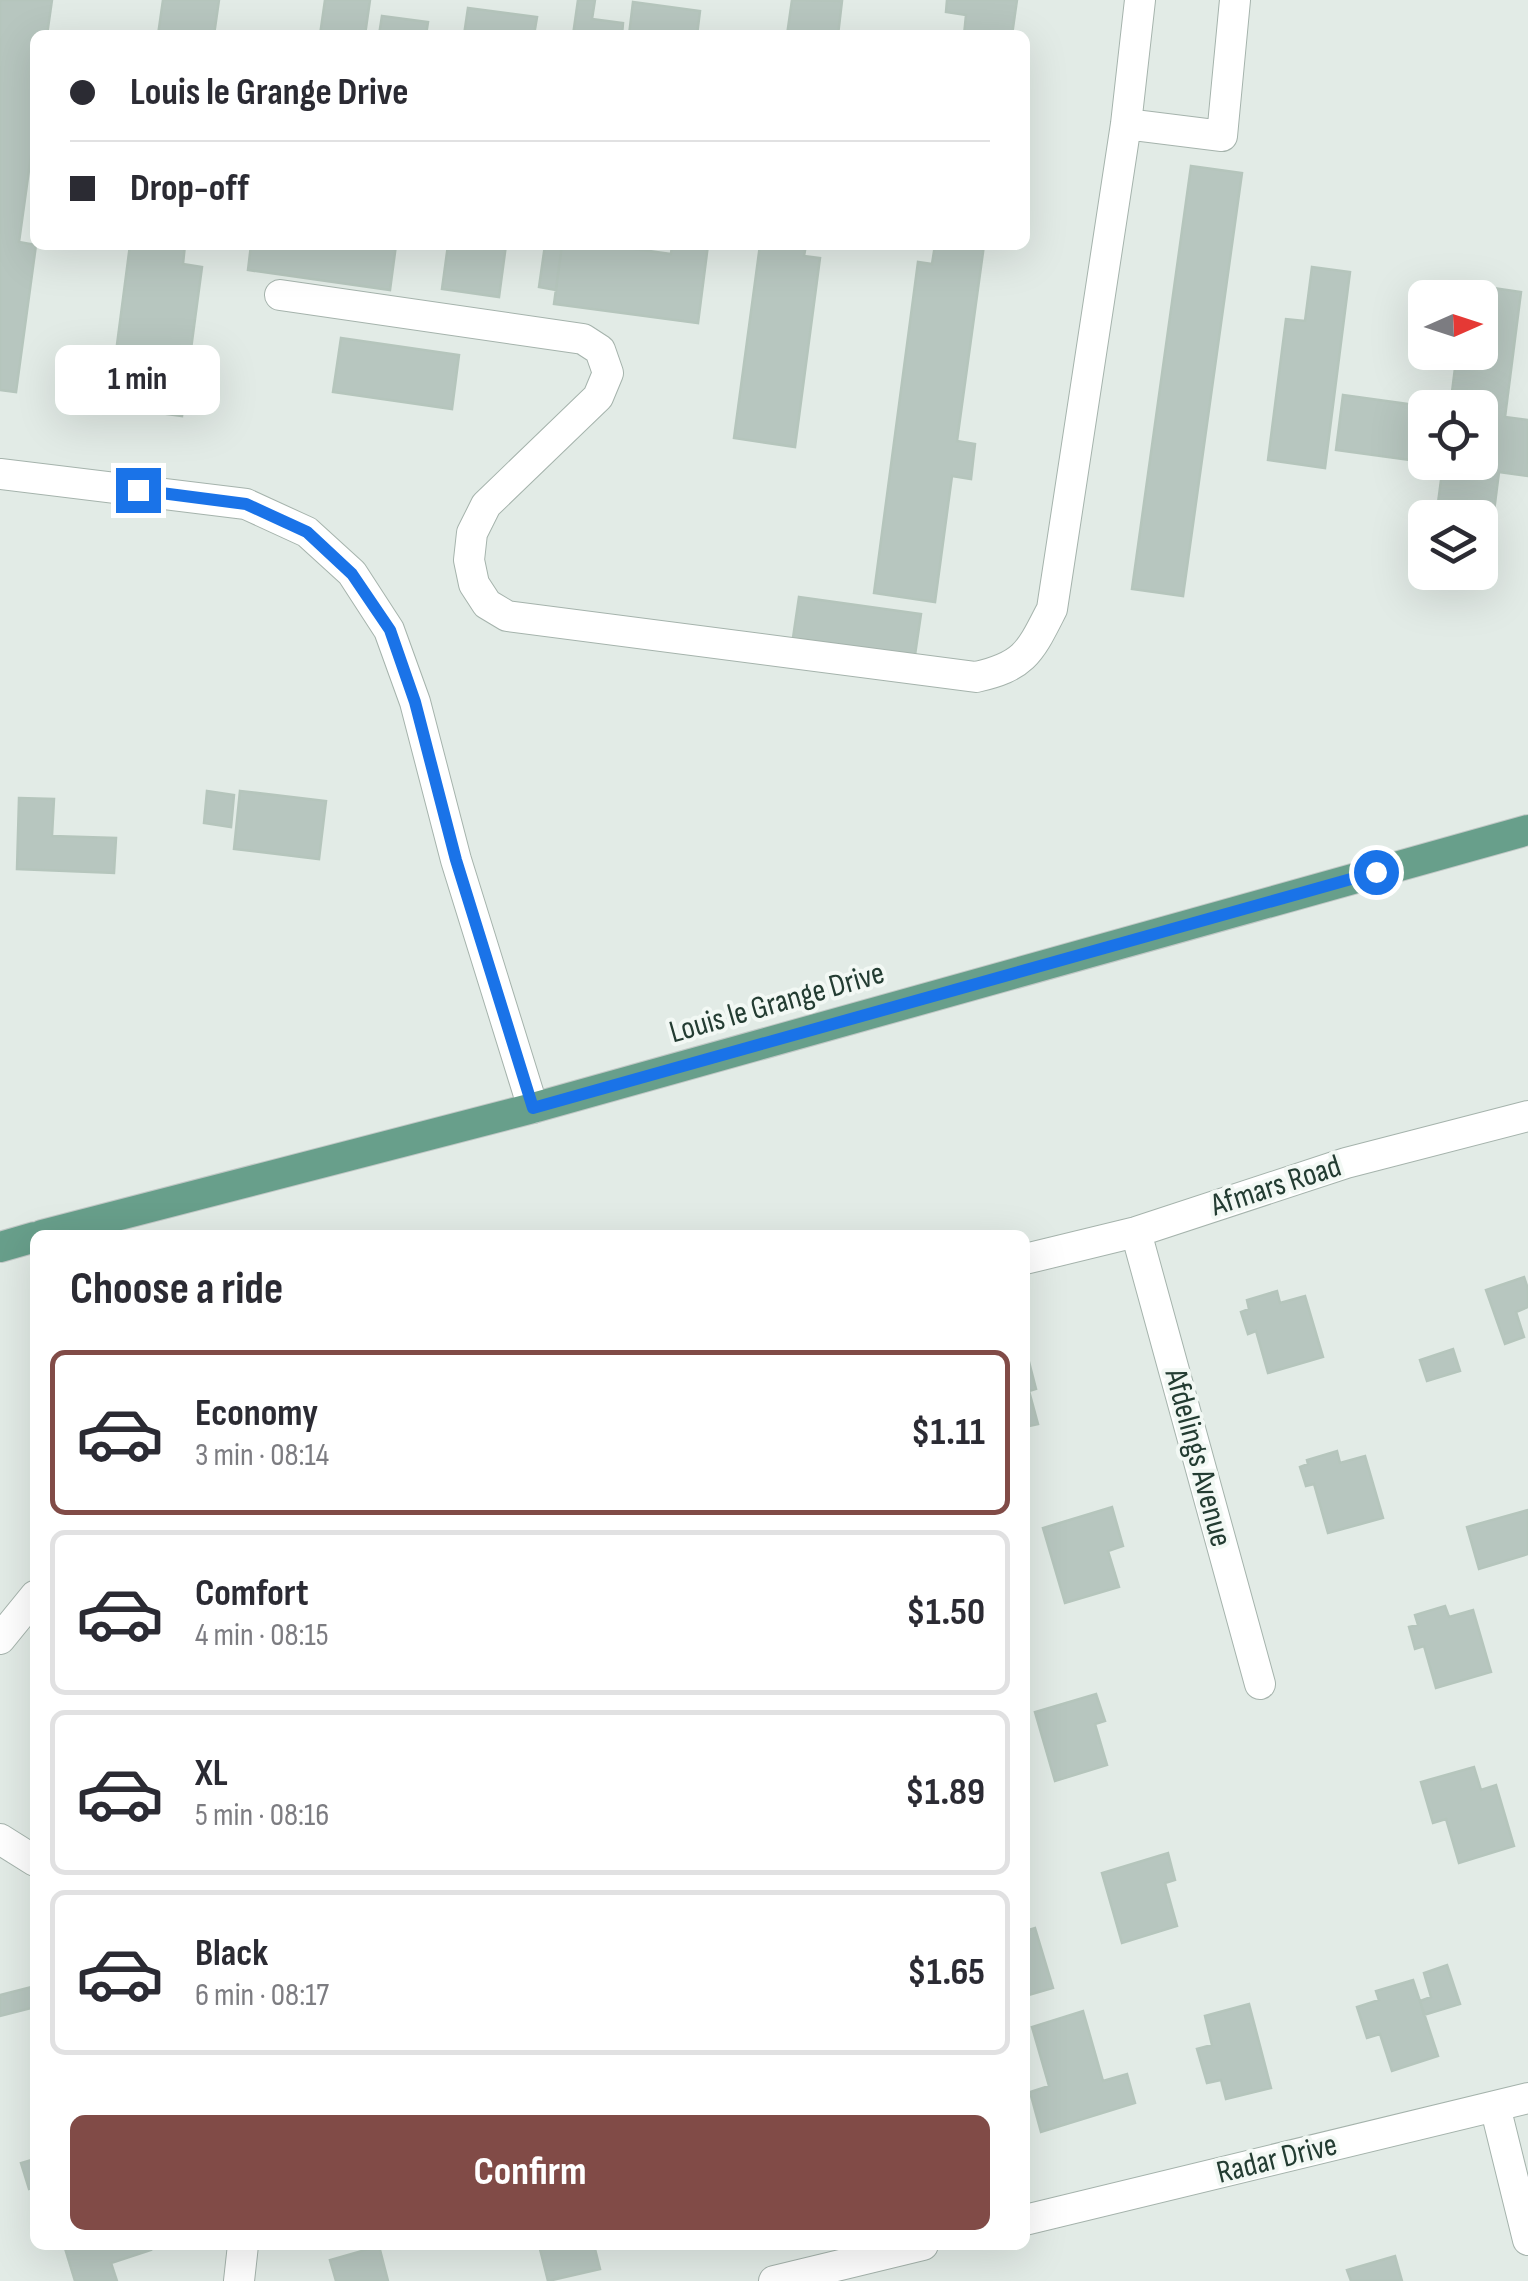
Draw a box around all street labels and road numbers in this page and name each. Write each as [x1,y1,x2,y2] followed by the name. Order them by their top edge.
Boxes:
[665,954,889,1052] street label: Louis le Grange Drive
[1205,1147,1346,1226] street label: Afmars Road
[1155,1364,1240,1551] street label: Afdelings Avenue
[1213,2125,1341,2193] street label: Radar Drive

